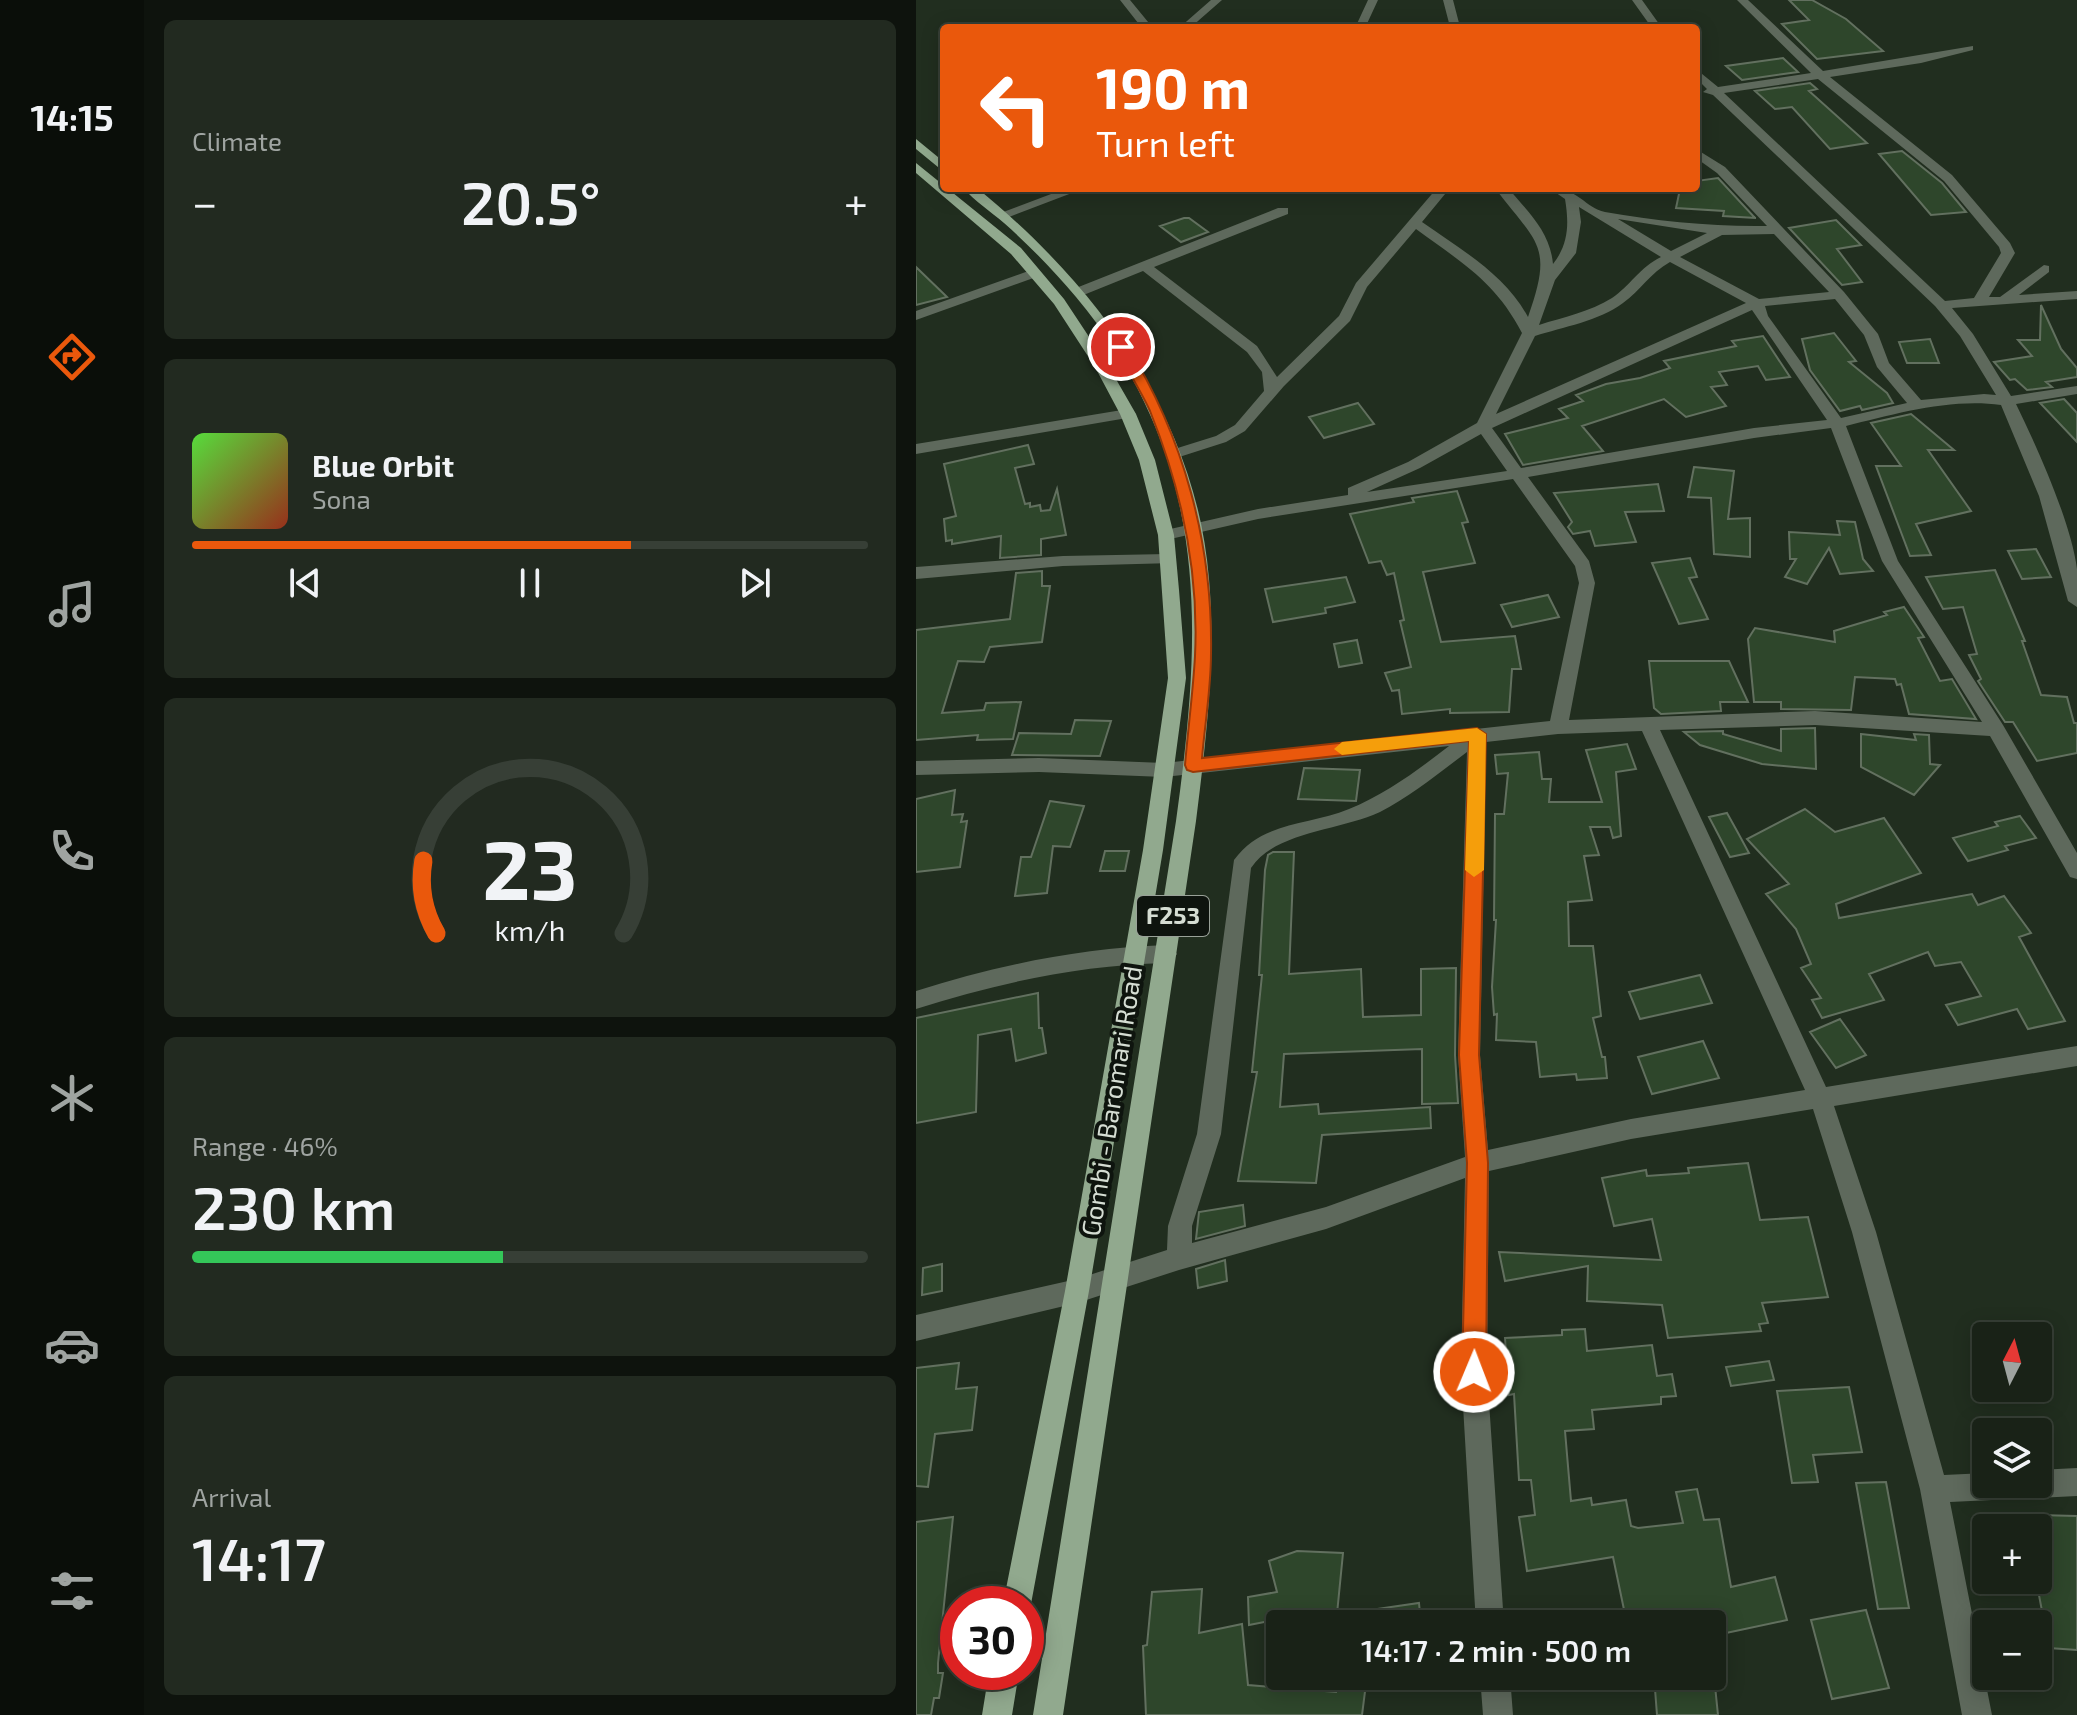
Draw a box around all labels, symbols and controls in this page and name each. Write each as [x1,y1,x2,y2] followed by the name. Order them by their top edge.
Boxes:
[1096,53,1250,120] text: 190 m
[964,56,1068,160] icon: left
[30,95,114,138] text: 14:15
[1096,121,1235,164] text: Turn left
[192,125,282,156] text: Climate
[461,165,601,237] text: 20.5°
[192,175,218,228] text: −
[844,175,868,228] text: +
[1087,313,1155,381] pin
[1099,325,1143,369] icon: arrive
[44,329,100,385] icon: directions
[312,447,454,483] text: Blue Orbit
[312,483,371,514] text: Sona
[283,561,327,605] icon: previous
[508,561,552,605] icon: pause
[733,561,777,605] icon: next
[44,576,100,632] icon: music
[482,816,578,916] text: 23
[44,823,100,879] icon: phone
[1137,896,1209,936] road number: F253
[495,912,565,947] text: km/h
[1074,963,1147,1238] street label: Gombi - Baromari Road
[44,1070,100,1126] icon: climate
[192,1130,338,1161] text: Range · 46%
[192,1170,395,1242] text: 230 km
[44,1317,100,1373] icon: car
[1972,1322,2052,1402] north arrow
[1972,1322,2052,1690] map controls
[1432,1330,1516,1414] position arrow
[1972,1418,2052,1498] button: layers
[192,1481,271,1512] text: Arrival
[1972,1514,2052,1594] button: +
[192,1521,326,1593] text: 14:17
[44,1563,100,1619] icon: filters
[940,1586,1044,1690] speed limit sign: 30
[1972,1610,2052,1690] button: −
[1361,1632,1631,1668] text: 14:17 · 2 min · 500 m

